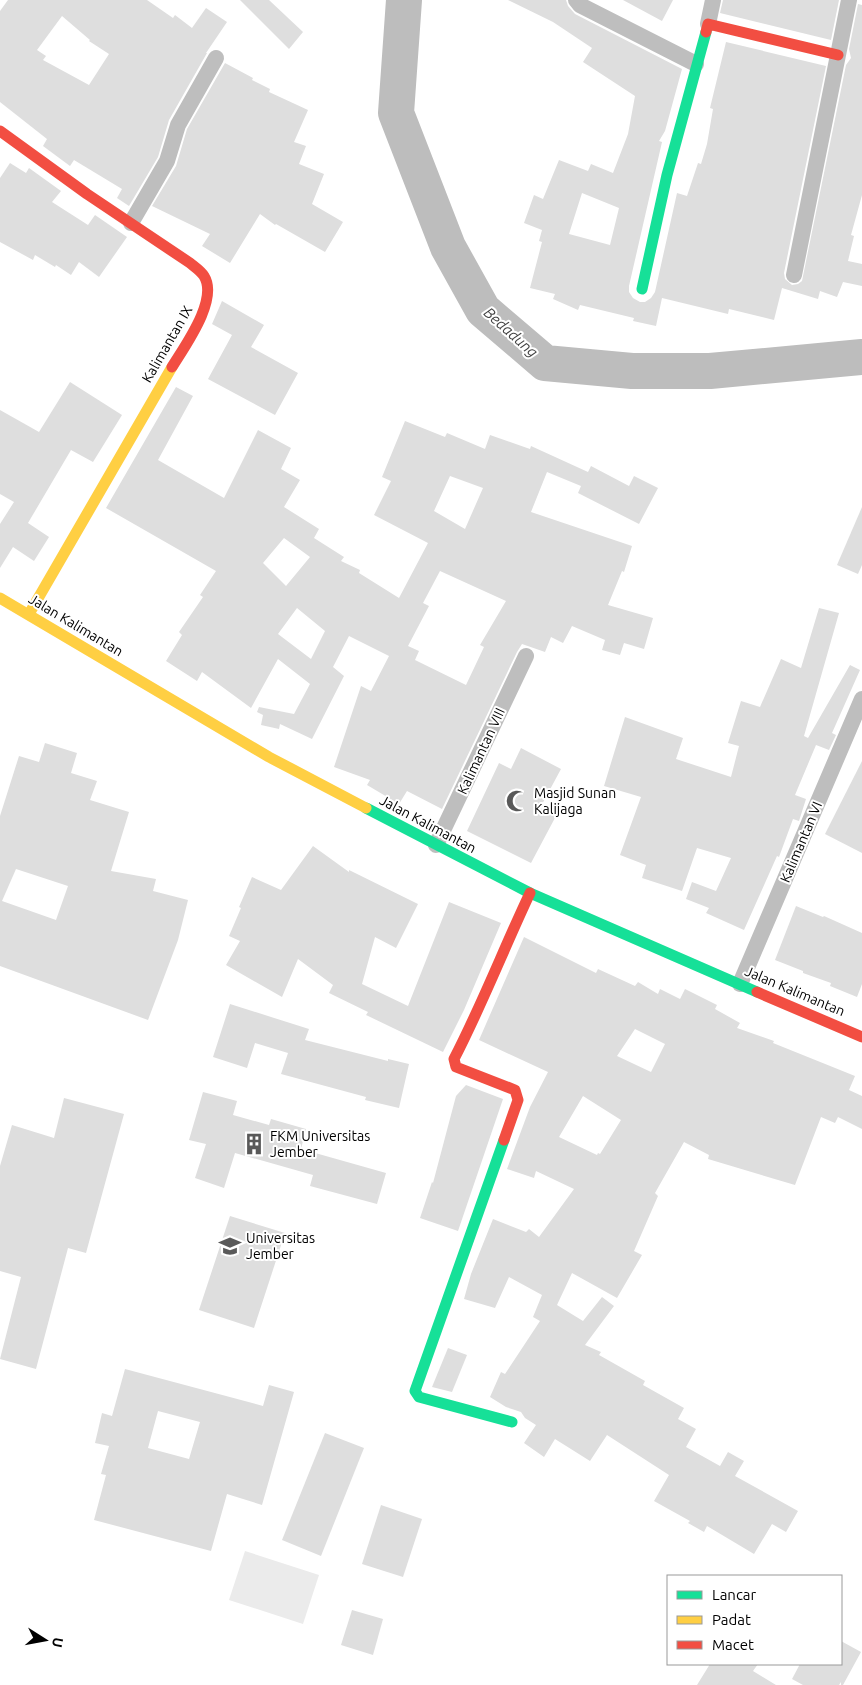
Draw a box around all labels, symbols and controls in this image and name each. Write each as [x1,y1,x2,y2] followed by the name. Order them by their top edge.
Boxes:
[139,302,196,385] street label: Kalimantan IX
[481,304,541,360] water label: Bedadung
[26,591,126,659] street label: Jalan Kalimantan
[454,705,508,797] street label: Kalimantan VIII
[534,785,616,817] place label: Masjid Sunan Kalijaga
[504,788,530,814] mosque icon: Masjid Sunan Kalijaga
[377,792,479,856] street label: Jalan Kalimantan
[777,799,825,885] street label: Kalimantan VI
[743,963,847,1019] street label: Jalan Kalimantan
[270,1128,370,1160] place label: FKM Universitas Jember
[241,1131,267,1157] building icon: FKM Universitas Jember
[246,1230,315,1262] place label: Universitas Jember
[217,1233,243,1259] school or university icon: Universitas Jember
[667,1575,842,1665] legend
[712,1586,757,1603] text: Lancar
[712,1611,751,1628] text: Padat
[20,1615,70,1665] north arrow
[49,1636,67,1649] text: U
[712,1636,754,1653] text: Macet

